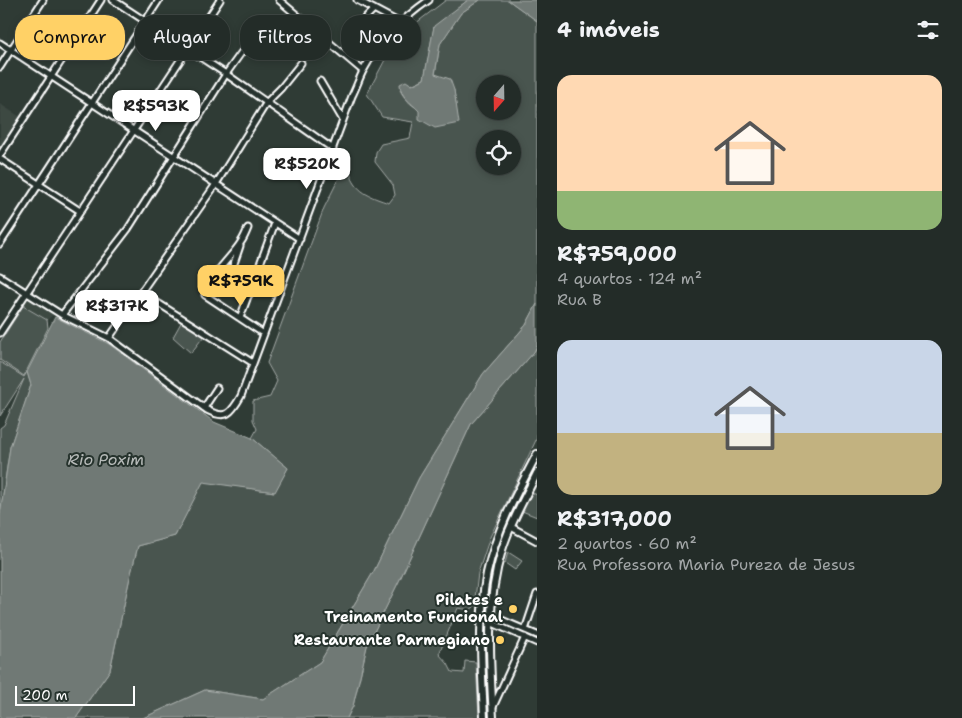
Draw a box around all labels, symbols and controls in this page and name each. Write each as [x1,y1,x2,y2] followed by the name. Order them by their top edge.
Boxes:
[15,15,125,60] chip: Comprar
[135,15,230,60] chip: Alugar
[240,15,331,60] chip: Filtros
[341,15,421,60] chip: Novo
[557,16,660,44] text: 4 imóveis
[914,16,942,44] icon: filters
[476,75,521,120] north arrow
[476,75,521,175] map controls
[115,90,197,132] pin: R$593K
[123,95,189,116] text: R$593K
[705,108,795,198] icon: home
[476,130,521,175] button: locate
[266,148,348,190] pin: R$520K
[274,153,340,174] text: R$520K
[557,240,677,268] text: R$759,000
[200,264,282,307] pin: R$759K
[557,268,702,289] text: 4 quartos · 124 m²
[208,270,274,291] text: R$759K
[557,289,602,310] text: Rua B
[76,290,158,332] pin: R$317K
[86,295,148,316] text: R$317K
[705,373,795,463] icon: home
[68,449,144,470] water label: Rio Poxim
[557,505,672,533] text: R$317,000
[557,533,697,554] text: 2 quartos · 60 m²
[557,554,856,575] text: Rua Professora Maria Pureza de Jesus
[324,590,503,627] place label: Pilates e Treinamento Funcional
[507,603,519,615] marker: Pilates e Treinamento Funcional
[294,630,490,650] place label: Restaurante Parmegiano
[494,634,506,646] marker: Restaurante Parmegiano
[15,683,135,706] scale bar
[22,686,68,704] text: 200 m

